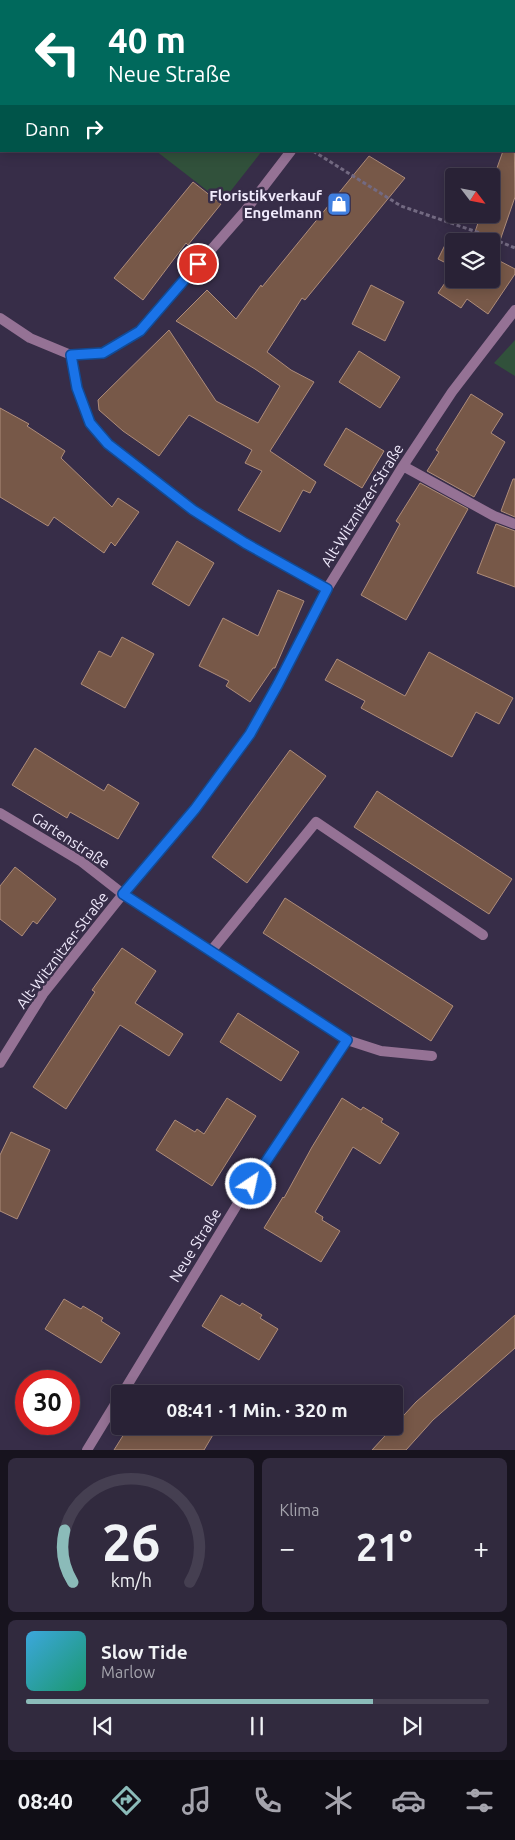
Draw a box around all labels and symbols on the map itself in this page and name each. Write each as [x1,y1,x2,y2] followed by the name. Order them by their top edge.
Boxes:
[445,168,500,222] north arrow
[209,187,323,221] place label: Floristikverkauf Engelmann
[326,191,352,217] shop icon: Floristikverkauf Engelmann
[177,243,219,285] pin
[317,441,407,569] street label: Alt-Witznitzer-Straße
[29,809,113,871] street label: Gartenstraße
[13,888,111,1012] street label: Alt-Witznitzer-Straße
[224,1157,276,1209] position arrow
[166,1205,224,1285] street label: Neue Straße
[15,1370,80,1435] speed limit sign: 30

